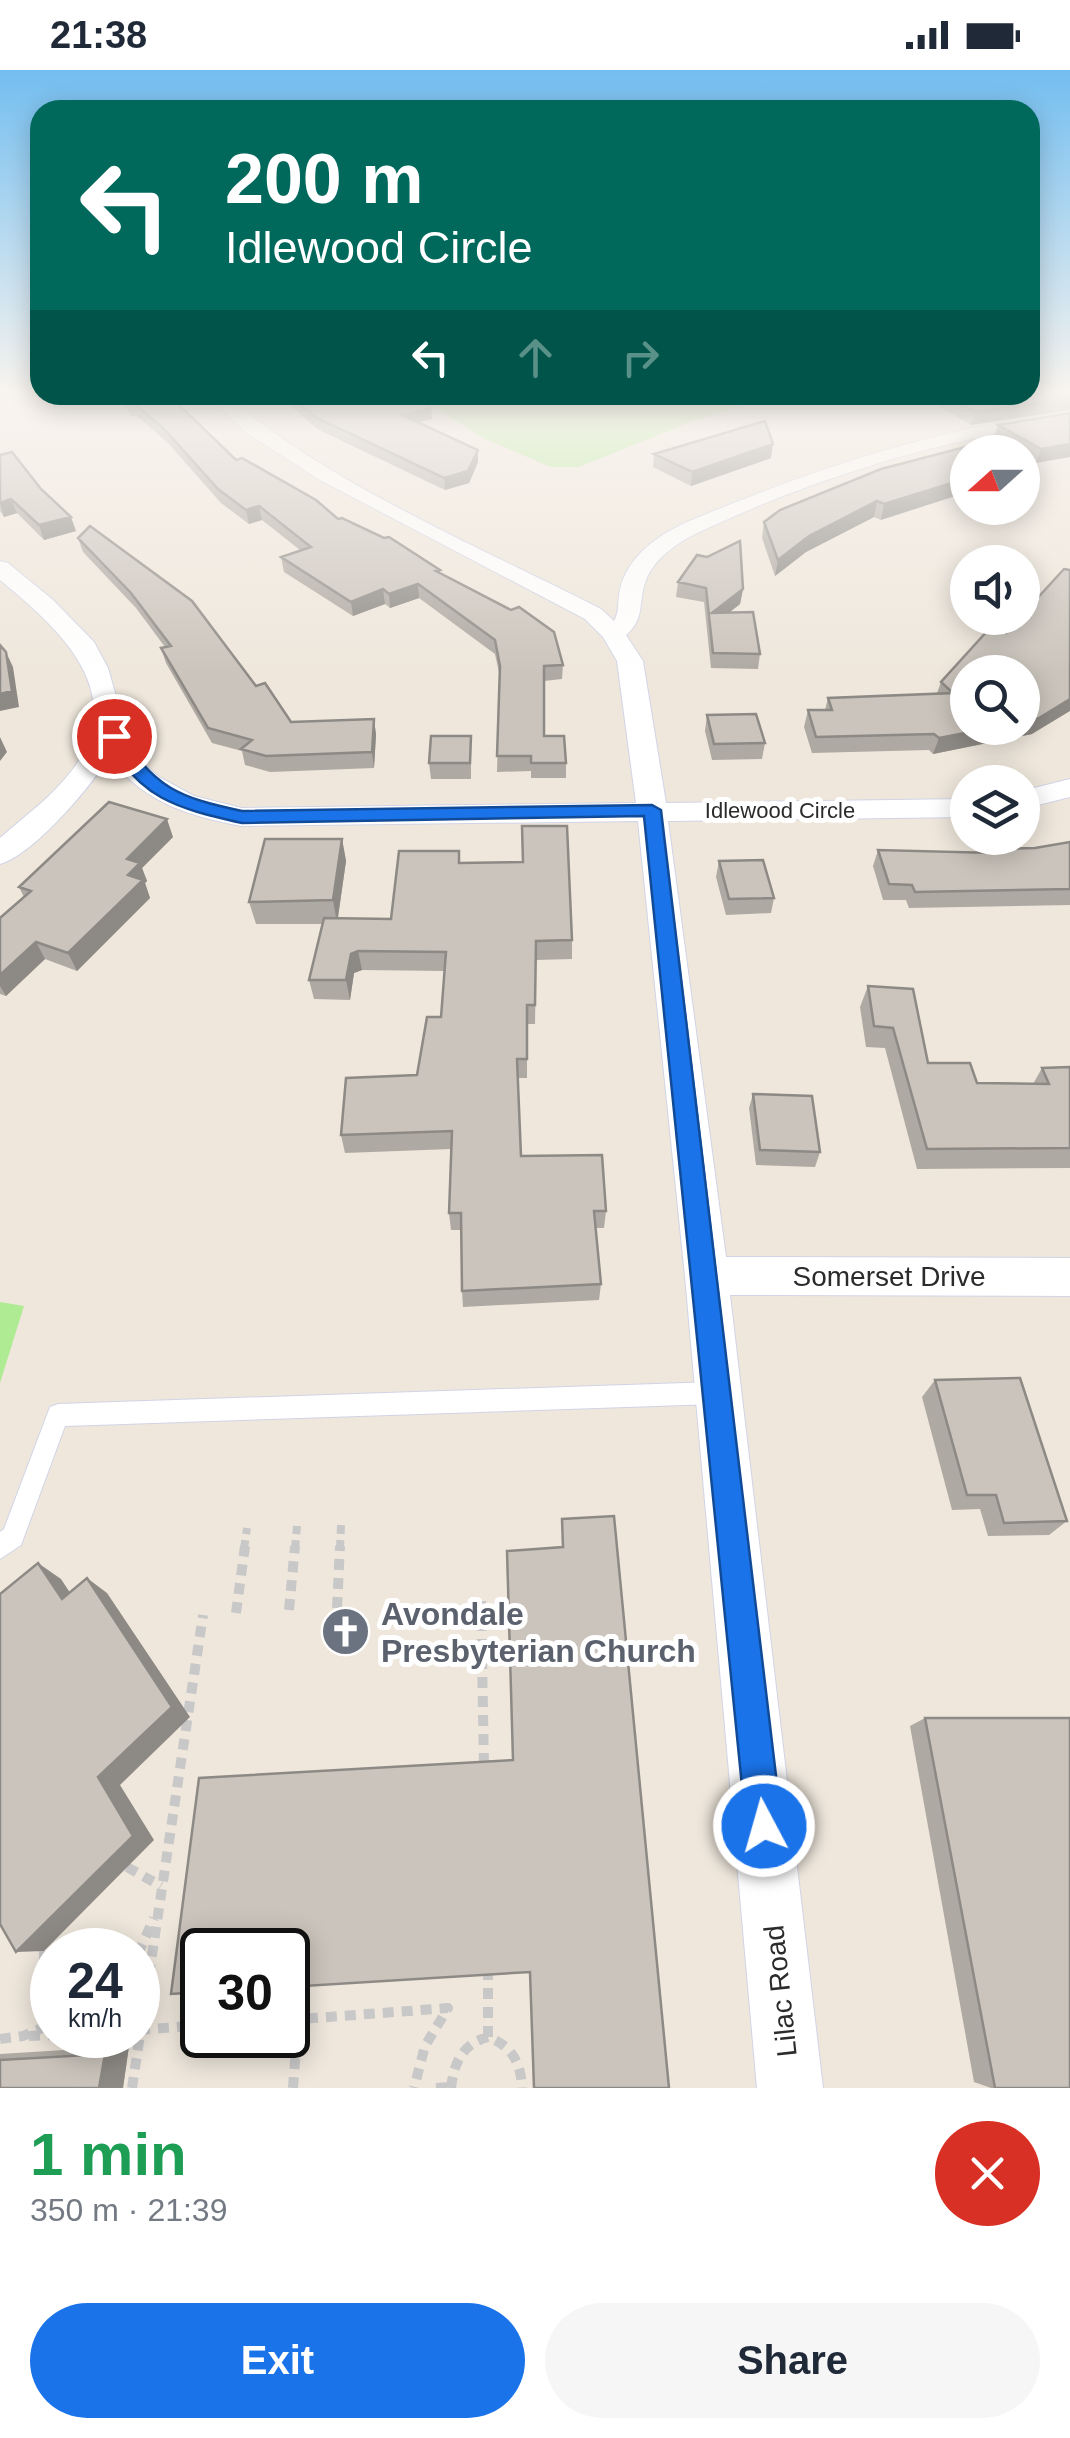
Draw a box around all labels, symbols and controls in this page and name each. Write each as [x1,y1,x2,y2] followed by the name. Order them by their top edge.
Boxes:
[50,14,147,56] text: 21:38
[60,140,190,270] icon: left
[225,140,423,218] text: 200 m
[225,222,533,273] text: Idlewood Circle
[403,330,458,385] icon: left
[508,330,563,385] icon: ahead
[613,330,668,385] icon: right
[950,435,1040,525] north arrow
[950,435,1040,855] map controls
[950,545,1040,635] button: sound
[950,655,1040,745] button: search
[72,694,157,779] pin
[87,709,142,764] icon: arrive
[950,765,1040,855] button: layers
[705,798,855,823] street label: Idlewood Circle
[793,1261,985,1292] street label: Somerset Drive
[381,1596,696,1669] place label: Avondale Presbyterian Church
[320,1606,372,1658] church icon: Avondale Presbyterian Church
[712,1774,816,1878] position arrow
[758,1924,803,2058] street label: Lilac Road
[180,1928,310,2058] speed limit sign: 30
[67,1953,123,2009] text: 24
[68,2004,122,2032] text: km/h
[30,2121,187,2188] text: 1 min
[935,2121,1040,2226] button: close
[30,2192,227,2228] text: 350 m · 21:39
[30,2303,525,2418] button: Exit
[545,2303,1040,2418] button: Share

